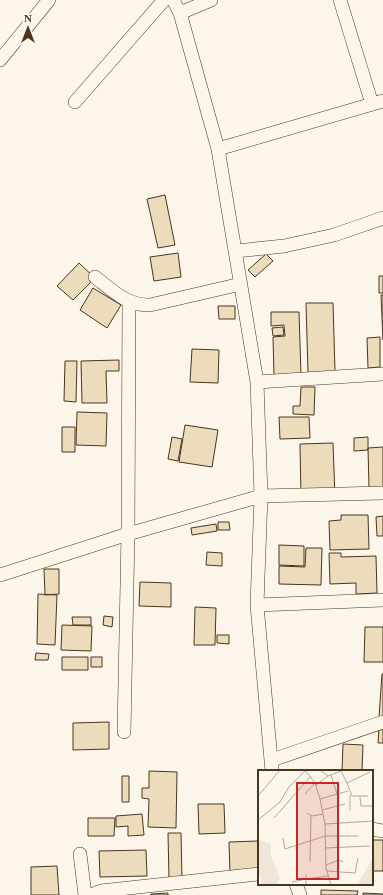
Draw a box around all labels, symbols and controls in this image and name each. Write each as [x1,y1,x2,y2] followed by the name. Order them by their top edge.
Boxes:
[8,8,48,48] north arrow
[24,12,32,24] text: N
[258,770,373,885] inset map

